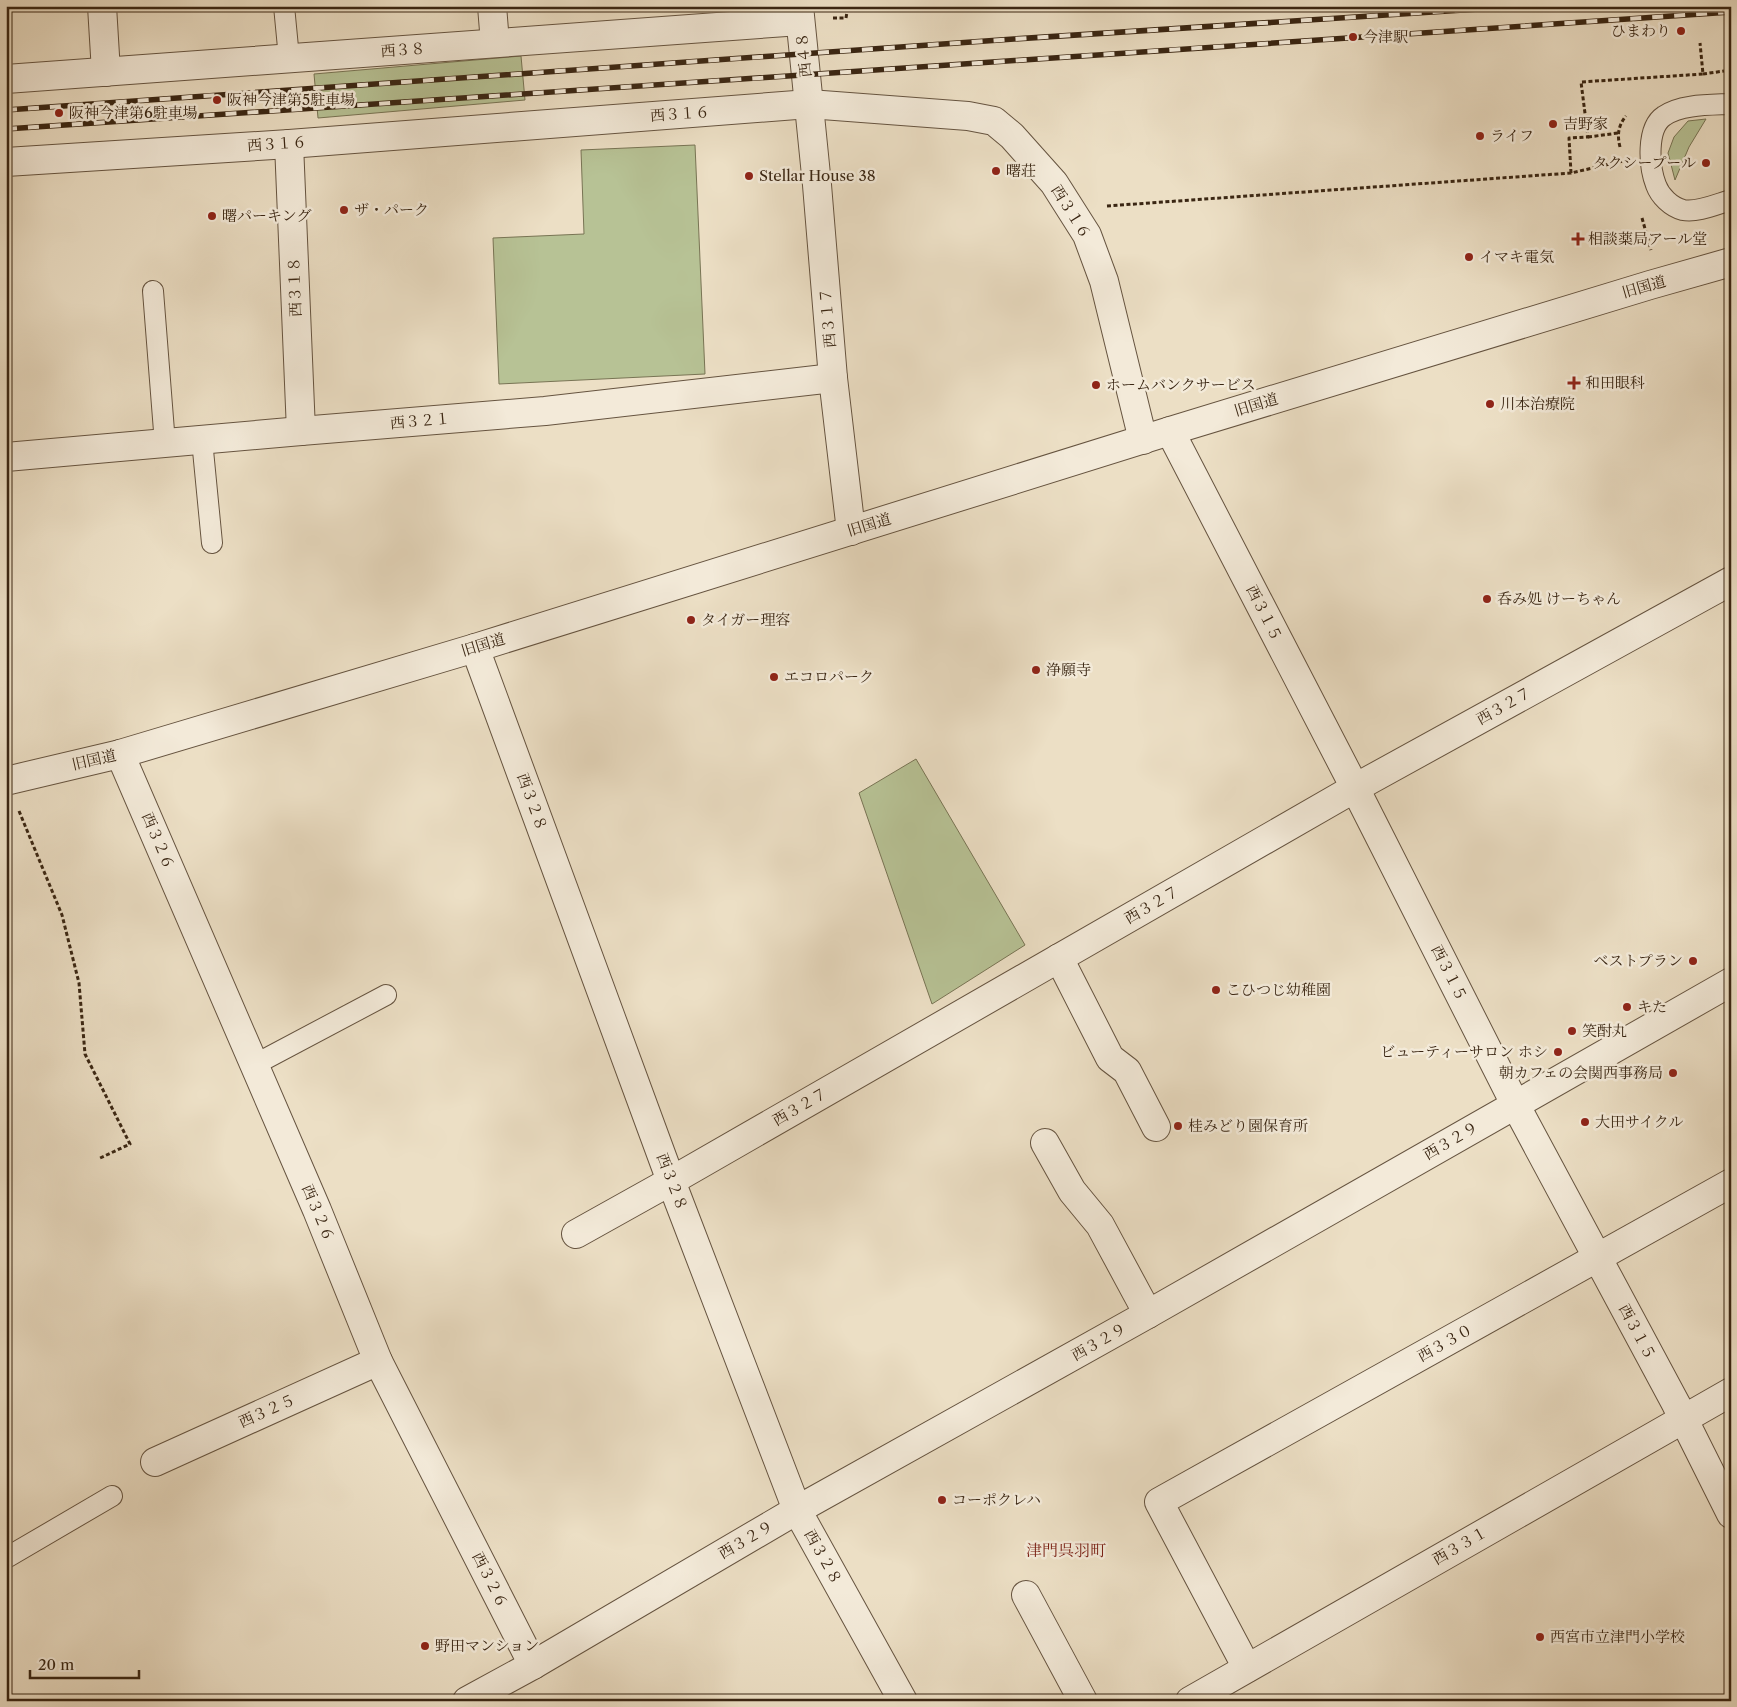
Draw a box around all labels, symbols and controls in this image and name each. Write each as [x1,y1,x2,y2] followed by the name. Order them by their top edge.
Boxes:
[1611,21,1671,40] place label: ひまわり
[1675,25,1687,37] marker: ひまわり
[1363,27,1408,46] place label: 今津駅
[1347,31,1359,43] marker: 今津駅
[792,32,815,78] street label: 西４８
[380,38,426,61] street label: 西３８
[227,90,355,109] place label: 阪神今津第5駐車場
[211,94,223,106] marker: 阪神今津第5駐車場
[649,102,711,125] street label: 西３１６
[69,103,198,122] place label: 阪神今津第6駐車場
[53,107,65,119] marker: 阪神今津第6駐車場
[1563,114,1608,133] place label: 吉野家
[1547,118,1559,130] marker: 吉野家
[1490,126,1534,145] place label: ライフ
[1474,130,1486,142] marker: ライフ
[246,132,308,155] street label: 西３１６
[1592,153,1696,172] place label: タクシープール
[1700,157,1712,169] marker: タクシープール
[1006,161,1036,180] place label: 曙荘
[990,165,1002,177] marker: 曙荘
[759,166,876,185] place label: Stellar House 38
[743,170,755,182] marker: Stellar House 38
[1047,181,1095,242] street label: 西３１６
[354,200,429,219] place label: ザ・パーク
[338,204,350,216] marker: ザ・パーク
[222,206,312,225] place label: 曙パーキング
[206,210,218,222] marker: 曙パーキング
[1588,229,1707,248] place label: 相談薬局アール堂
[1572,233,1584,245] marker: 相談薬局アール堂
[1479,247,1554,266] place label: イマキ電気
[1463,251,1475,263] marker: イマキ電気
[284,257,305,317] street label: 西３１８
[1620,271,1668,302] street label: 旧国道
[815,287,840,349] street label: 西３１７
[1585,373,1645,392] place label: 和田眼科
[1106,375,1256,394] place label: ホームバンクサービス
[1567,376,1581,390] marker: 和田眼科
[1090,379,1102,391] marker: ホームバンクサービス
[1232,389,1280,420] street label: 旧国道
[1500,394,1575,413] place label: 川本治療院
[1484,398,1496,410] marker: 川本治療院
[389,408,451,433] street label: 西３２１
[845,509,893,540] street label: 旧国道
[1242,582,1287,644] street label: 西３１５
[1497,589,1621,608] place label: 呑み処 けーちゃん
[1481,593,1493,605] marker: 呑み処 けーちゃん
[701,610,790,629] place label: タイガー理容
[685,614,697,626] marker: タイガー理容
[459,629,507,660] street label: 旧国道
[1046,660,1091,679] place label: 浄願寺
[1030,664,1042,676] marker: 浄願寺
[784,667,874,686] place label: エコロパーク
[768,671,780,683] marker: エコロパーク
[1473,683,1535,728] street label: 西３２７
[70,745,118,774] street label: 旧国道
[513,770,552,833] street label: 西３２８
[138,809,179,872] street label: 西３２６
[1121,881,1182,928] street label: 西３２７
[1427,942,1472,1004] street label: 西３１５
[1593,951,1683,970] place label: ベストプラン
[1687,955,1699,967] marker: ベストプラン
[1226,980,1331,999] place label: こひつじ幼稚園
[1210,984,1222,996] marker: こひつじ幼稚園
[1637,997,1667,1016] place label: キた
[1621,1001,1633,1013] marker: キた
[1582,1021,1627,1040] place label: 笑酎丸
[1566,1025,1578,1037] marker: 笑酎丸
[1380,1042,1548,1061] place label: ビューティーサロン ホシ
[1552,1046,1564,1058] marker: ビューティーサロン ホシ
[1499,1063,1663,1082] place label: 朝カフェの会関西事務局
[1667,1067,1679,1079] marker: 朝カフェの会関西事務局
[769,1083,830,1130] street label: 西３２７
[1595,1112,1683,1131] place label: 大田サイクル
[1188,1116,1308,1135] place label: 桂みどり園保育所
[1579,1116,1591,1128] marker: 大田サイクル
[1420,1117,1481,1164] street label: 西３２９
[1172,1120,1184,1132] marker: 桂みどり園保育所
[653,1150,692,1213] street label: 西３２８
[298,1181,339,1244] street label: 西３２６
[1615,1301,1660,1363] street label: 西３１５
[1068,1319,1130,1364] street label: 西３２９
[1414,1320,1476,1365] street label: 西３３０
[236,1390,298,1431] street label: 西３２５
[952,1490,1041,1509] place label: コーポクレハ
[936,1494,948,1506] marker: コーポクレハ
[715,1516,776,1563] street label: 西３２９
[1429,1522,1490,1569] street label: 西３３１
[801,1526,846,1588] street label: 西３２８
[1026,1540,1106,1560] district label: 津門呉羽町
[468,1549,513,1611] street label: 西３２６
[1550,1627,1685,1646] place label: 西宮市立津門小学校
[1534,1631,1546,1643] marker: 西宮市立津門小学校
[435,1636,539,1655] place label: 野田マンション
[419,1640,431,1652] marker: 野田マンション
[30,1647,139,1679] scale bar
[38,1655,74,1674] text: 20 m

